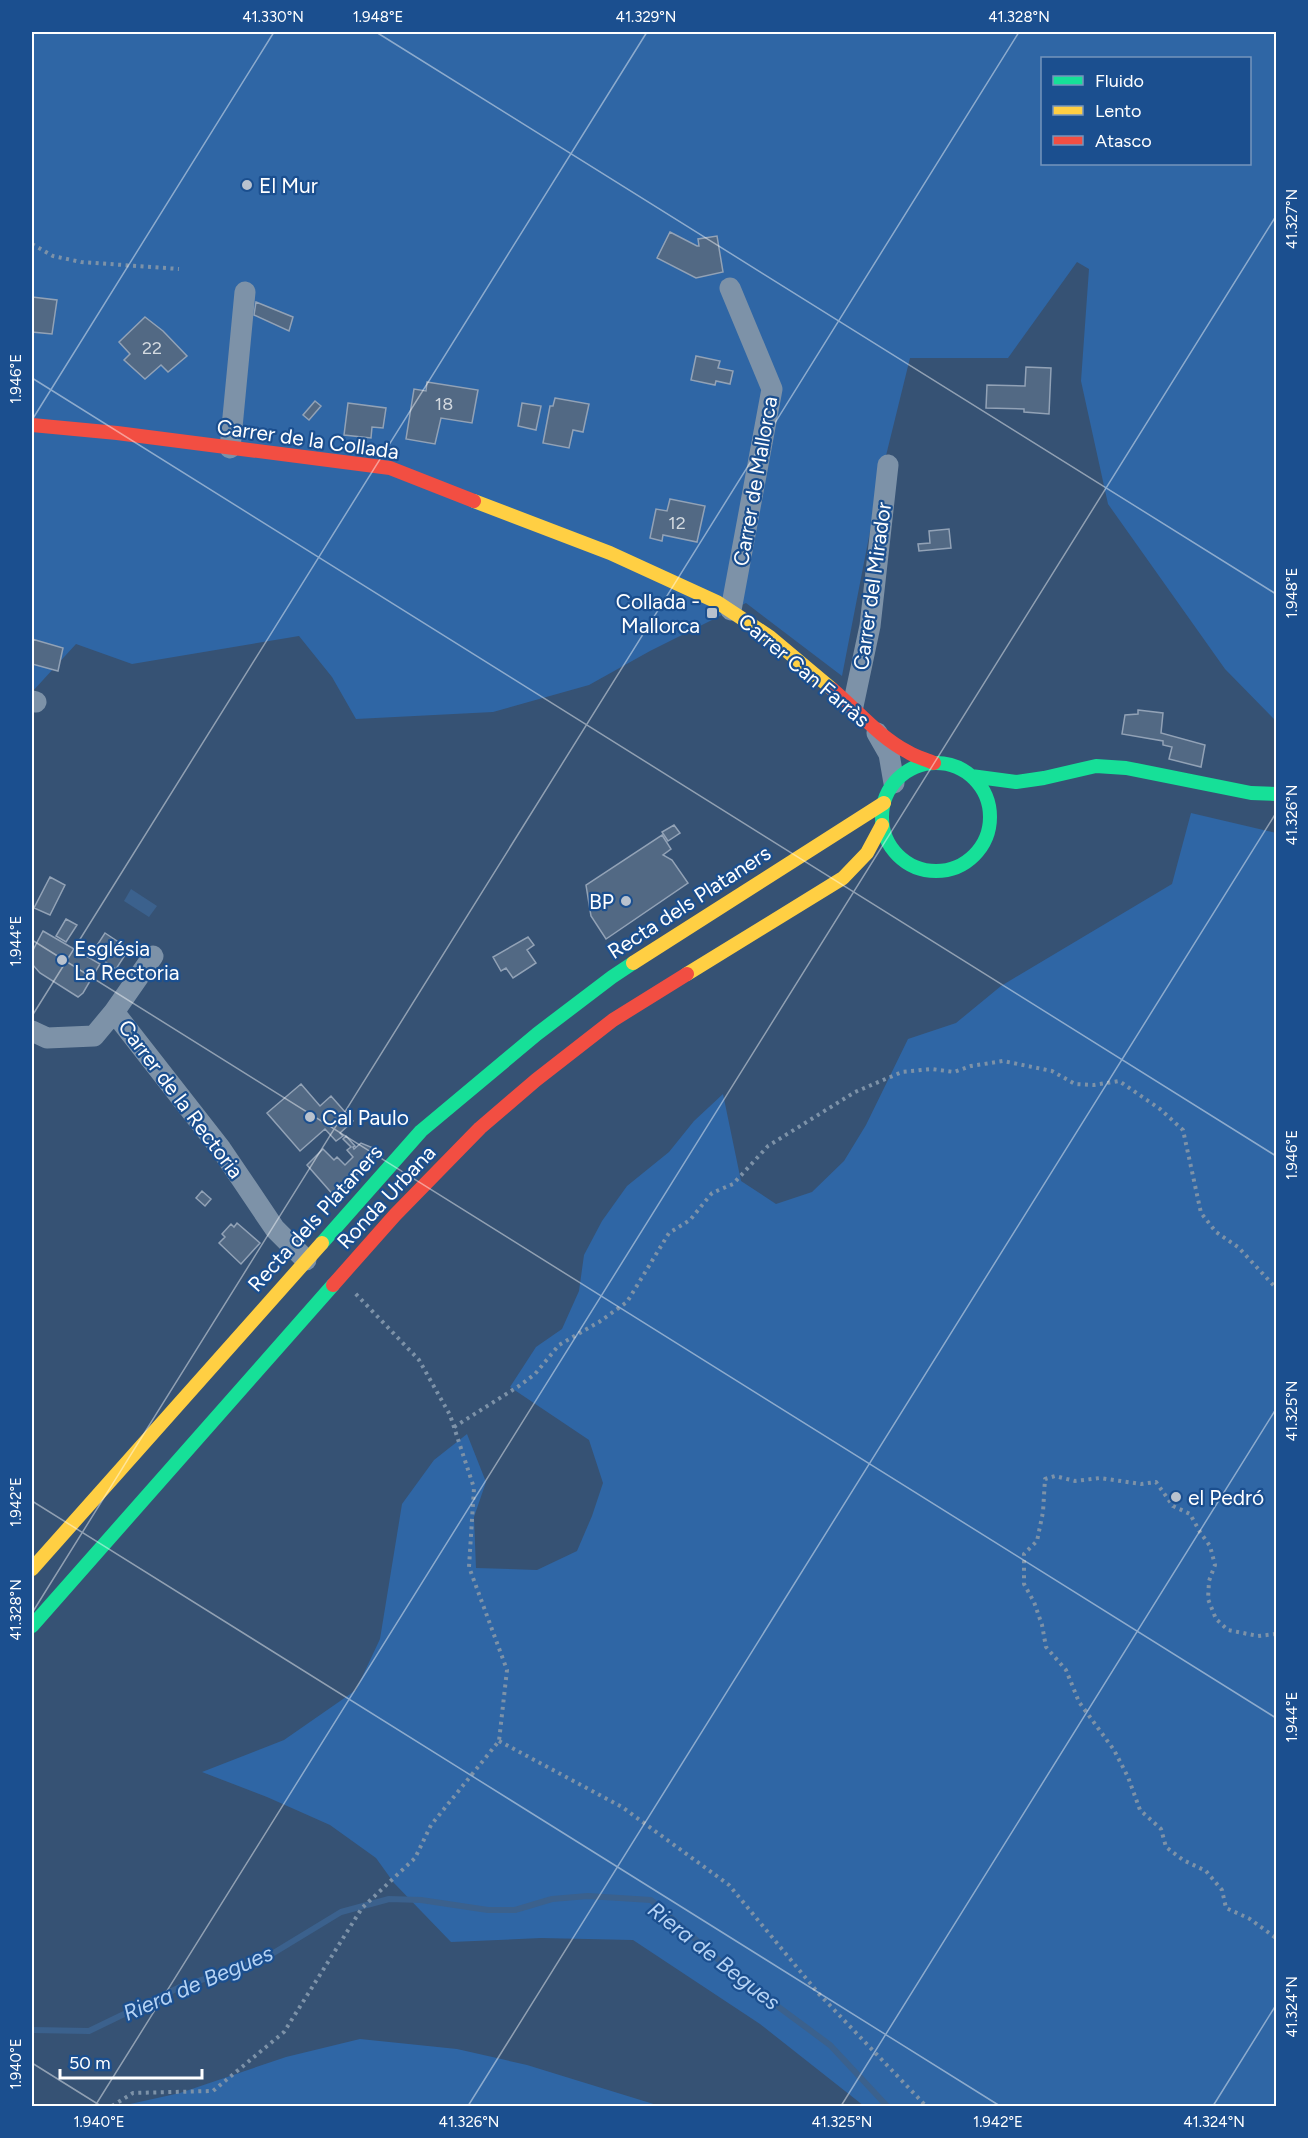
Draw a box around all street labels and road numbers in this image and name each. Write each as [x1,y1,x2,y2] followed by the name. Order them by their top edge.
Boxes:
[728,394,782,568] street label: Carrer de Mallorca
[215,414,401,464] street label: Carrer de la Collada
[848,500,896,672] street label: Carrer del Mirador
[733,608,875,732] street label: Carrer Can Farràs
[603,840,775,964] street label: Recta dels Plataners
[113,1015,249,1183] street label: Carrer de la Rectoria
[242,1139,388,1297] street label: Recta dels Plataners
[332,1140,440,1254] street label: Ronda Urbana

